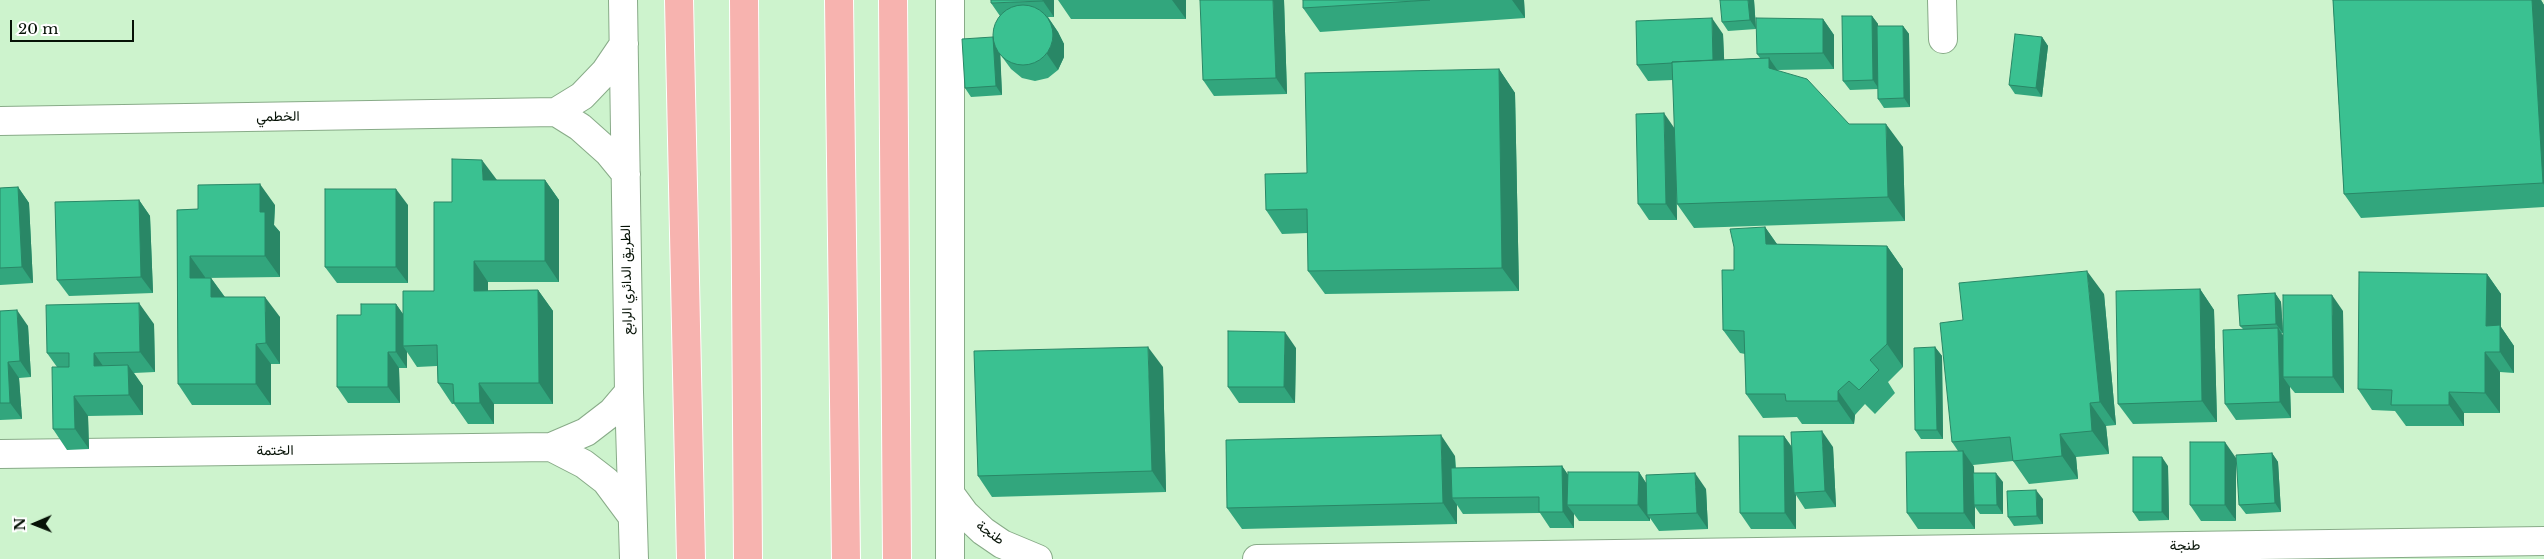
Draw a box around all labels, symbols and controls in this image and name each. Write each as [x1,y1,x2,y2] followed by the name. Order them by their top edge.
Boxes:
[12,10,136,42] scale bar
[18,19,58,38] text: 20 m
[256,108,300,126] street label: الخطمي
[618,225,636,335] street label: الطريق الدائري الرابع
[256,442,294,460] street label: الختمة
[10,499,60,549] north arrow
[973,517,1007,549] street label: طنجة
[11,518,29,531] text: N
[2170,537,2200,555] street label: طنجة

